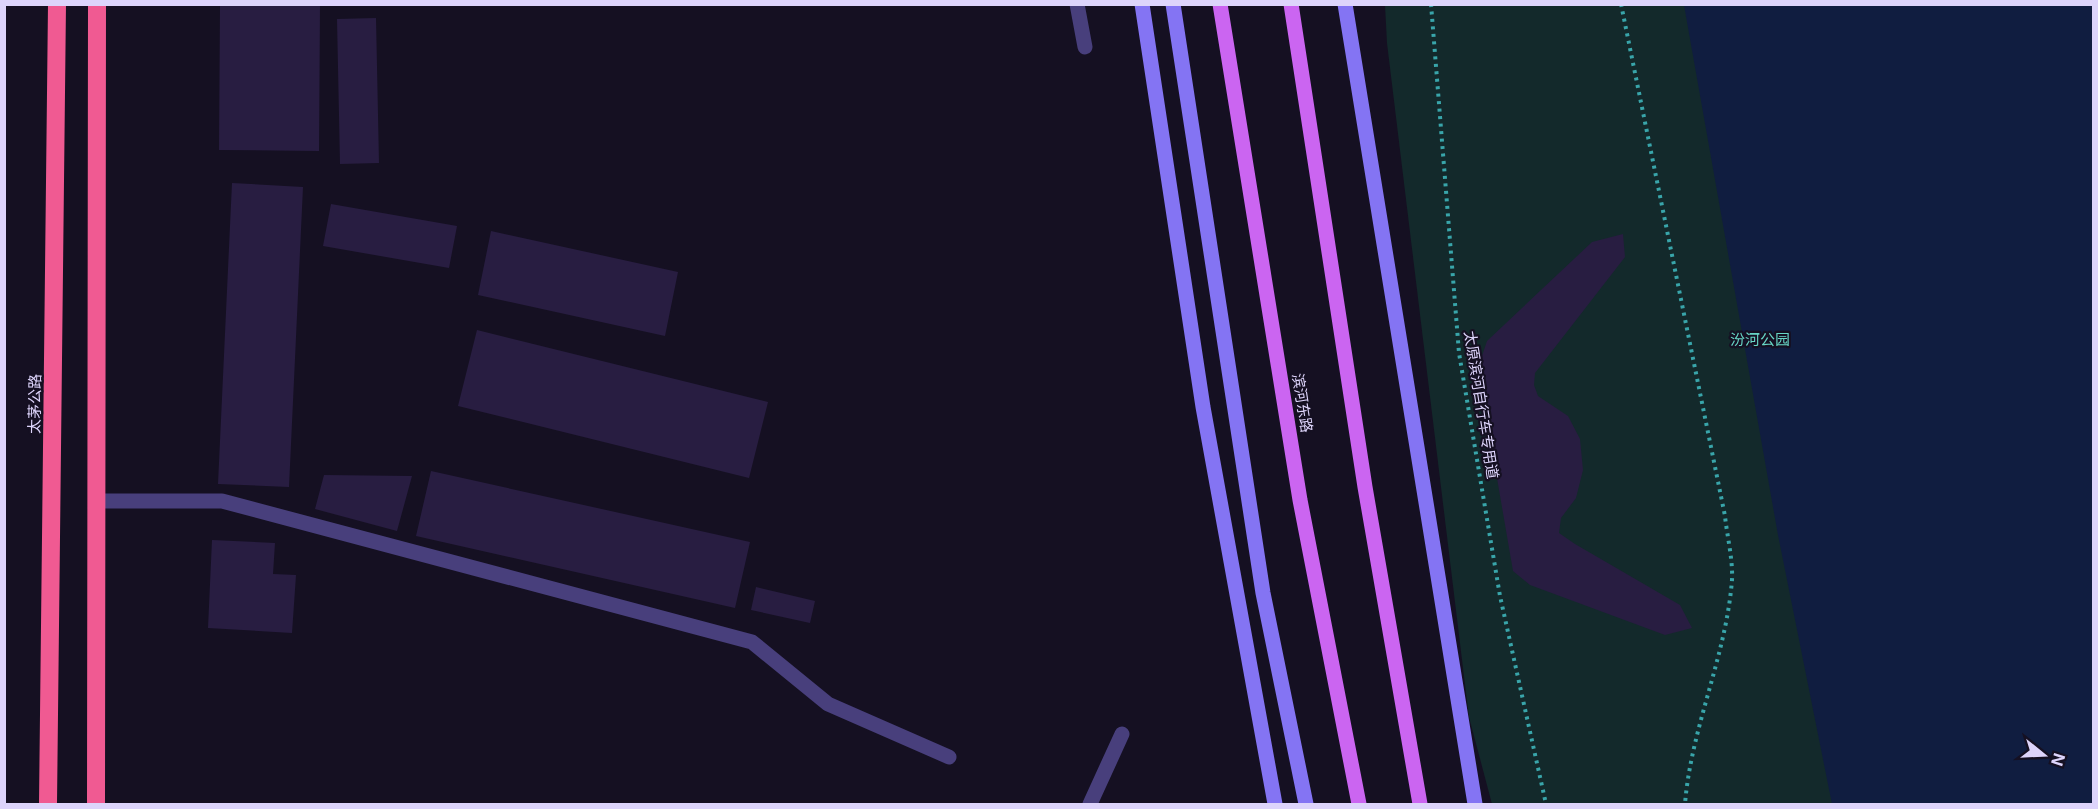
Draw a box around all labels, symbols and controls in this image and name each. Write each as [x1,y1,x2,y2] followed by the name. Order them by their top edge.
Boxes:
[1460,329,1503,480] street label: 太原滨河自行车专用道
[1730,330,1790,349] park label: 汾河公园
[1288,372,1317,434] street label: 滨河东路
[24,374,45,434] street label: 太茅公路
[2014,725,2074,785] north arrow
[2047,751,2070,769] text: N

